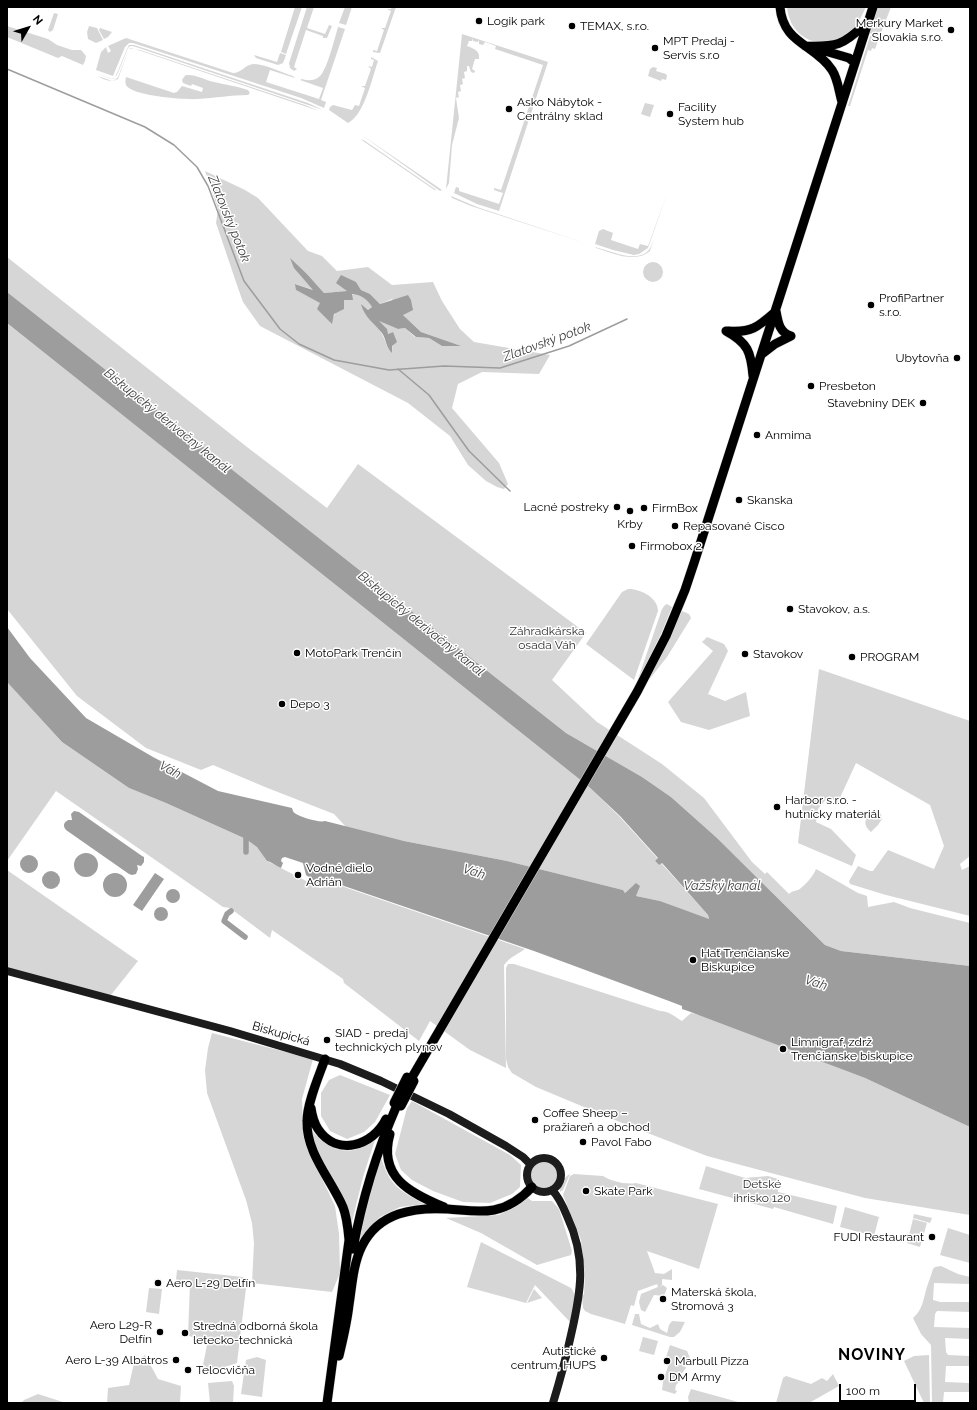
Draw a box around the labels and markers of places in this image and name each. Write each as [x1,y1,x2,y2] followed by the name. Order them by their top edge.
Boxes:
[487,14,545,28] place label: Logik park
[474,16,484,26] marker: Logik park
[856,16,943,44] place label: Merkury Market Slovakia s.r.o.
[580,19,649,33] place label: TEMAX, s.r.o.
[567,21,577,31] marker: TEMAX, s.r.o.
[946,25,956,35] marker: Merkury Market Slovakia s.r.o.
[663,34,735,62] place label: MPT Predaj - Servis s.r.o
[650,43,660,53] marker: MPT Predaj - Servis s.r.o
[517,95,603,123] place label: Asko Nábytok - Centrálny sklad
[678,100,744,128] place label: Facility System hub
[504,104,514,114] marker: Asko Nábytok - Centrálny sklad
[665,109,675,119] marker: Facility System hub
[879,291,944,319] place label: ProfiPartner s.r.o.
[866,300,876,310] marker: ProfiPartner s.r.o.
[896,351,949,365] place label: Ubytovňa
[952,353,962,363] marker: Ubytovňa
[819,379,876,393] place label: Presbeton
[806,381,816,391] marker: Presbeton
[827,396,915,410] place label: Stavebniny DEK
[918,398,928,408] marker: Stavebniny DEK
[765,428,811,442] place label: Anmima
[752,430,762,440] marker: Anmima
[747,493,793,507] place label: Skanska
[734,495,744,505] marker: Skanska
[523,500,609,514] place label: Lacné postreky
[652,501,698,515] place label: FirmBox
[612,502,622,512] marker: Lacné postreky
[639,503,649,513] marker: FirmBox
[625,506,635,516] marker: Krby
[617,517,643,531] place label: Krby
[683,519,785,533] place label: Repasované Cisco
[670,521,680,531] marker: Repasované Cisco
[640,539,702,553] place label: Firmobox 2
[627,541,637,551] marker: Firmobox 2
[798,602,870,616] place label: Stavokov, a.s.
[785,604,795,614] marker: Stavokov, a.s.
[305,646,401,660] place label: MotoPark Trenčín
[753,647,803,661] place label: Stavokov
[292,648,302,658] marker: MotoPark Trenčín
[740,649,750,659] marker: Stavokov
[860,650,919,664] place label: PROGRAM
[847,652,857,662] marker: PROGRAM
[290,697,330,711] place label: Depo 3
[277,699,287,709] marker: Depo 3
[785,793,880,821] place label: Harbor s.r.o. - hutnícky materiál
[772,802,782,812] marker: Harbor s.r.o. - hutnícky materiál
[306,861,373,889] place label: Vodné dielo Adrián
[293,870,303,880] marker: Vodné dielo Adrián
[701,946,789,974] place label: Hať Trenčianske Biskupice
[688,955,698,965] marker: Hať Trenčianske Biskupice
[335,1026,442,1054] place label: SIAD - predaj technických plynov
[322,1035,332,1045] marker: SIAD - predaj technických plynov
[791,1035,913,1063] place label: Limnigraf, zdrž Trenčianske biskupice
[778,1044,788,1054] marker: Limnigraf, zdrž Trenčianske biskupice
[543,1106,650,1134] place label: Coffee Sheep – pražiareň a obchod
[530,1115,540,1125] marker: Coffee Sheep – pražiareň a obchod
[591,1135,652,1149] place label: Pavol Fabo
[578,1137,588,1147] marker: Pavol Fabo
[594,1184,653,1198] place label: Skate Park
[581,1186,591,1196] marker: Skate Park
[833,1230,924,1244] place label: FUDI Restaurant
[927,1232,937,1242] marker: FUDI Restaurant
[166,1276,255,1290] place label: Aero L-29 Delfín
[153,1278,163,1288] marker: Aero L-29 Delfín
[671,1285,756,1313] place label: Materská škola, Stromová 3
[658,1294,668,1304] marker: Materská škola, Stromová 3
[90,1318,152,1346] place label: Aero L29-R Delfín
[193,1319,318,1347] place label: Stredná odborná škola letecko-technická
[155,1327,165,1337] marker: Aero L29-R Delfín
[180,1328,190,1338] marker: Stredná odborná škola letecko-technická
[511,1344,596,1372] place label: Autistické centrum, HUPS
[65,1353,168,1367] place label: Aero L-39 Albatros
[599,1353,609,1363] marker: Autistické centrum, HUPS
[675,1354,749,1368] place label: Marbull Pizza
[171,1355,181,1365] marker: Aero L-39 Albatros
[662,1356,672,1366] marker: Marbull Pizza
[196,1363,255,1377] place label: Telocvičňa
[183,1365,193,1375] marker: Telocvičňa
[669,1370,721,1384] place label: DM Army
[656,1372,666,1382] marker: DM Army

